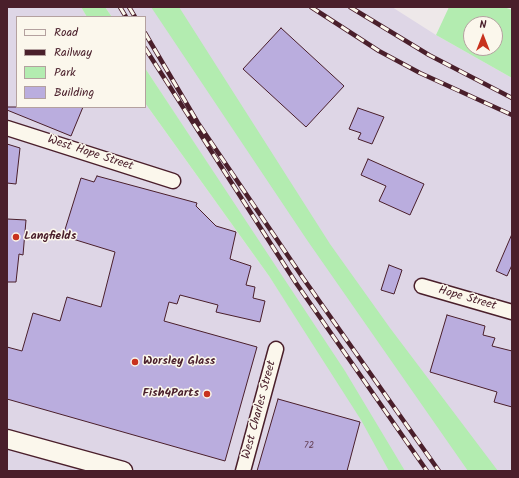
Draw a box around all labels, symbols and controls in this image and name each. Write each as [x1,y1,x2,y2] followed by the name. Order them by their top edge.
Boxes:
[16,16,146,108] legend
[463,16,503,56] north arrow
[480,16,486,34] text: N
[54,23,78,42] text: Road
[54,43,92,62] text: Railway
[54,63,76,82] text: Park
[54,83,94,102] text: Building
[45,133,135,175] street label: West Hope Street
[24,230,76,244] place label: Langfields
[11,232,21,242] marker: Langfields
[436,284,498,314] street label: Hope Street
[143,355,215,369] place label: Worsley Glass
[130,357,140,367] marker: Worsley Glass
[240,359,280,461] street label: West Charles Street
[142,387,199,401] place label: Fish4Parts
[202,389,212,399] marker: Fish4Parts
[304,440,314,452] house number: 72

